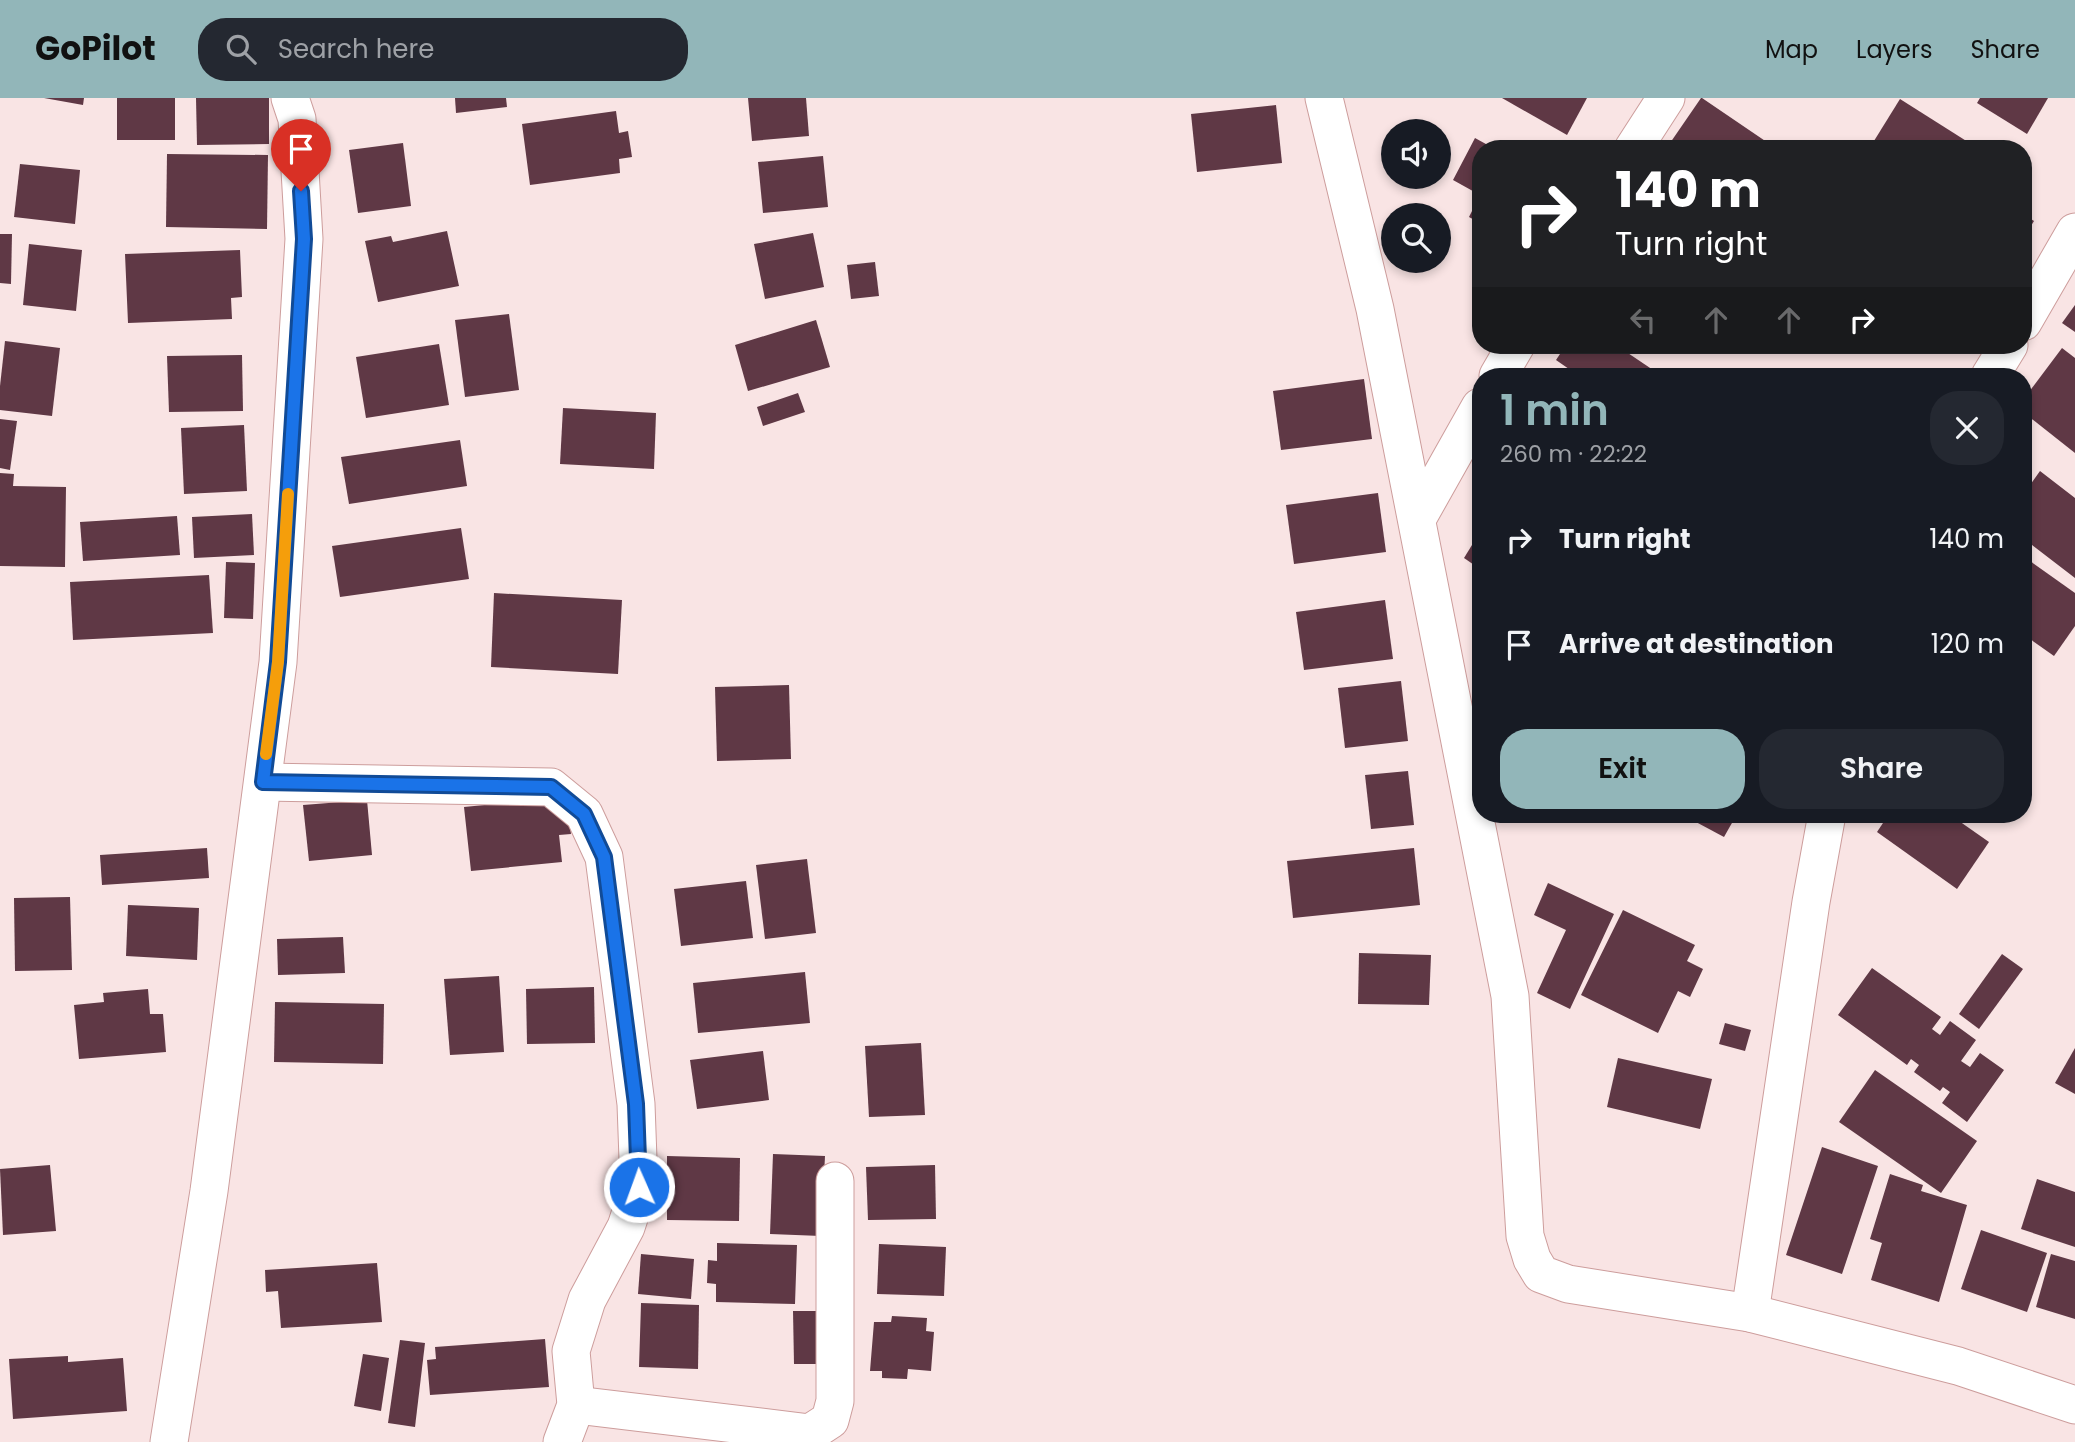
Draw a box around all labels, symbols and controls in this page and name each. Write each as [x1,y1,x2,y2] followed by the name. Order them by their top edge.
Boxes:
[198,18,688,81] search box
[35,25,156,72] text: GoPilot
[222,30,260,68] icon: search
[278,31,434,67] text: Search here
[1765,33,1818,66] text: Map
[1856,33,1932,66] text: Layers
[1970,33,2040,66] text: Share
[271,119,331,191] pin
[1381,119,1451,273] map controls
[1381,119,1451,189] button: sound
[282,130,320,168] icon: arrive
[1615,156,1761,224] text: 140 m
[1500,168,1591,259] icon: right
[1381,203,1451,273] button: search
[1615,221,1767,266] text: Turn right
[1624,301,1662,339] icon: left
[1697,301,1735,339] icon: ahead
[1770,301,1808,339] icon: ahead
[1843,301,1881,339] icon: right
[1500,381,1609,440] text: 1 min
[1930,391,2004,465] button: close
[1500,438,1647,470] text: 260 m · 22:22
[1500,521,1538,559] icon: right
[1559,521,1691,557] text: Turn right
[1929,521,2004,557] text: 140 m
[1500,626,1538,664] icon: arrive
[1559,626,1834,662] text: Arrive at destination
[1931,626,2004,662] text: 120 m
[1500,729,1745,809] button: Exit
[1759,729,2004,809] button: Share
[602,1150,676,1224] position arrow

